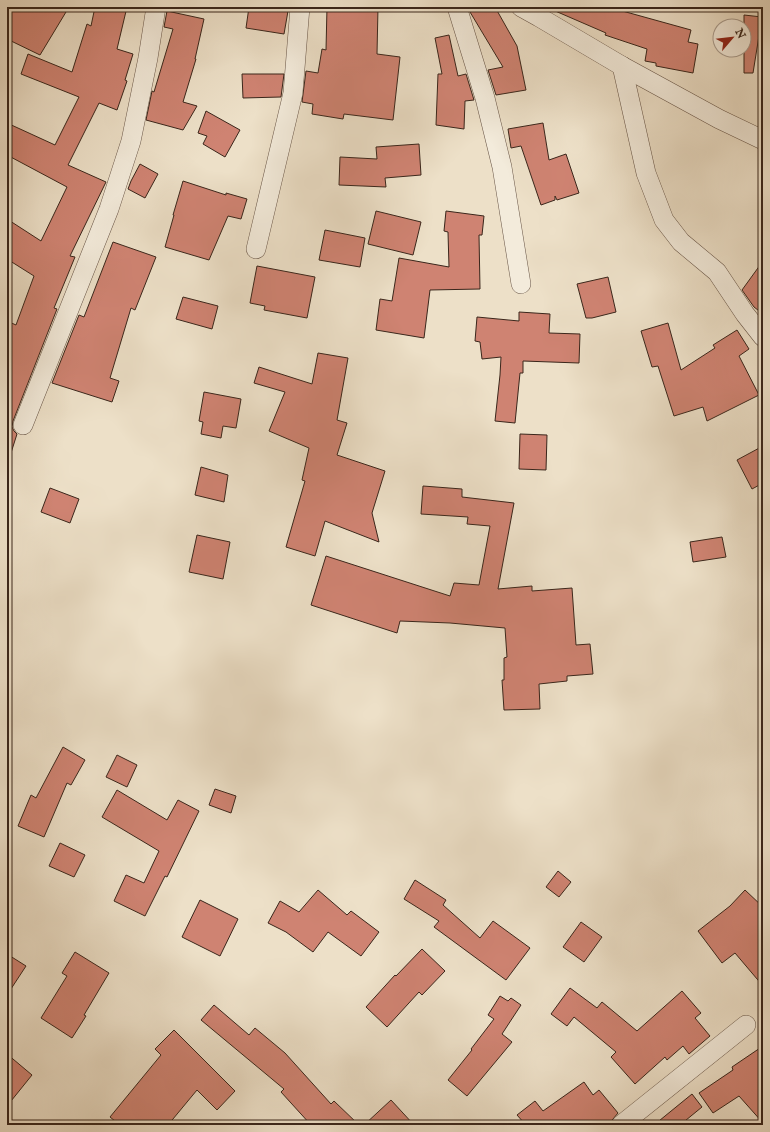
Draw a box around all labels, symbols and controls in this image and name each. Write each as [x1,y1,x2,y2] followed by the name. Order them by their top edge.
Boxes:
[712,18,752,58] north arrow
[731,25,749,42] text: N

